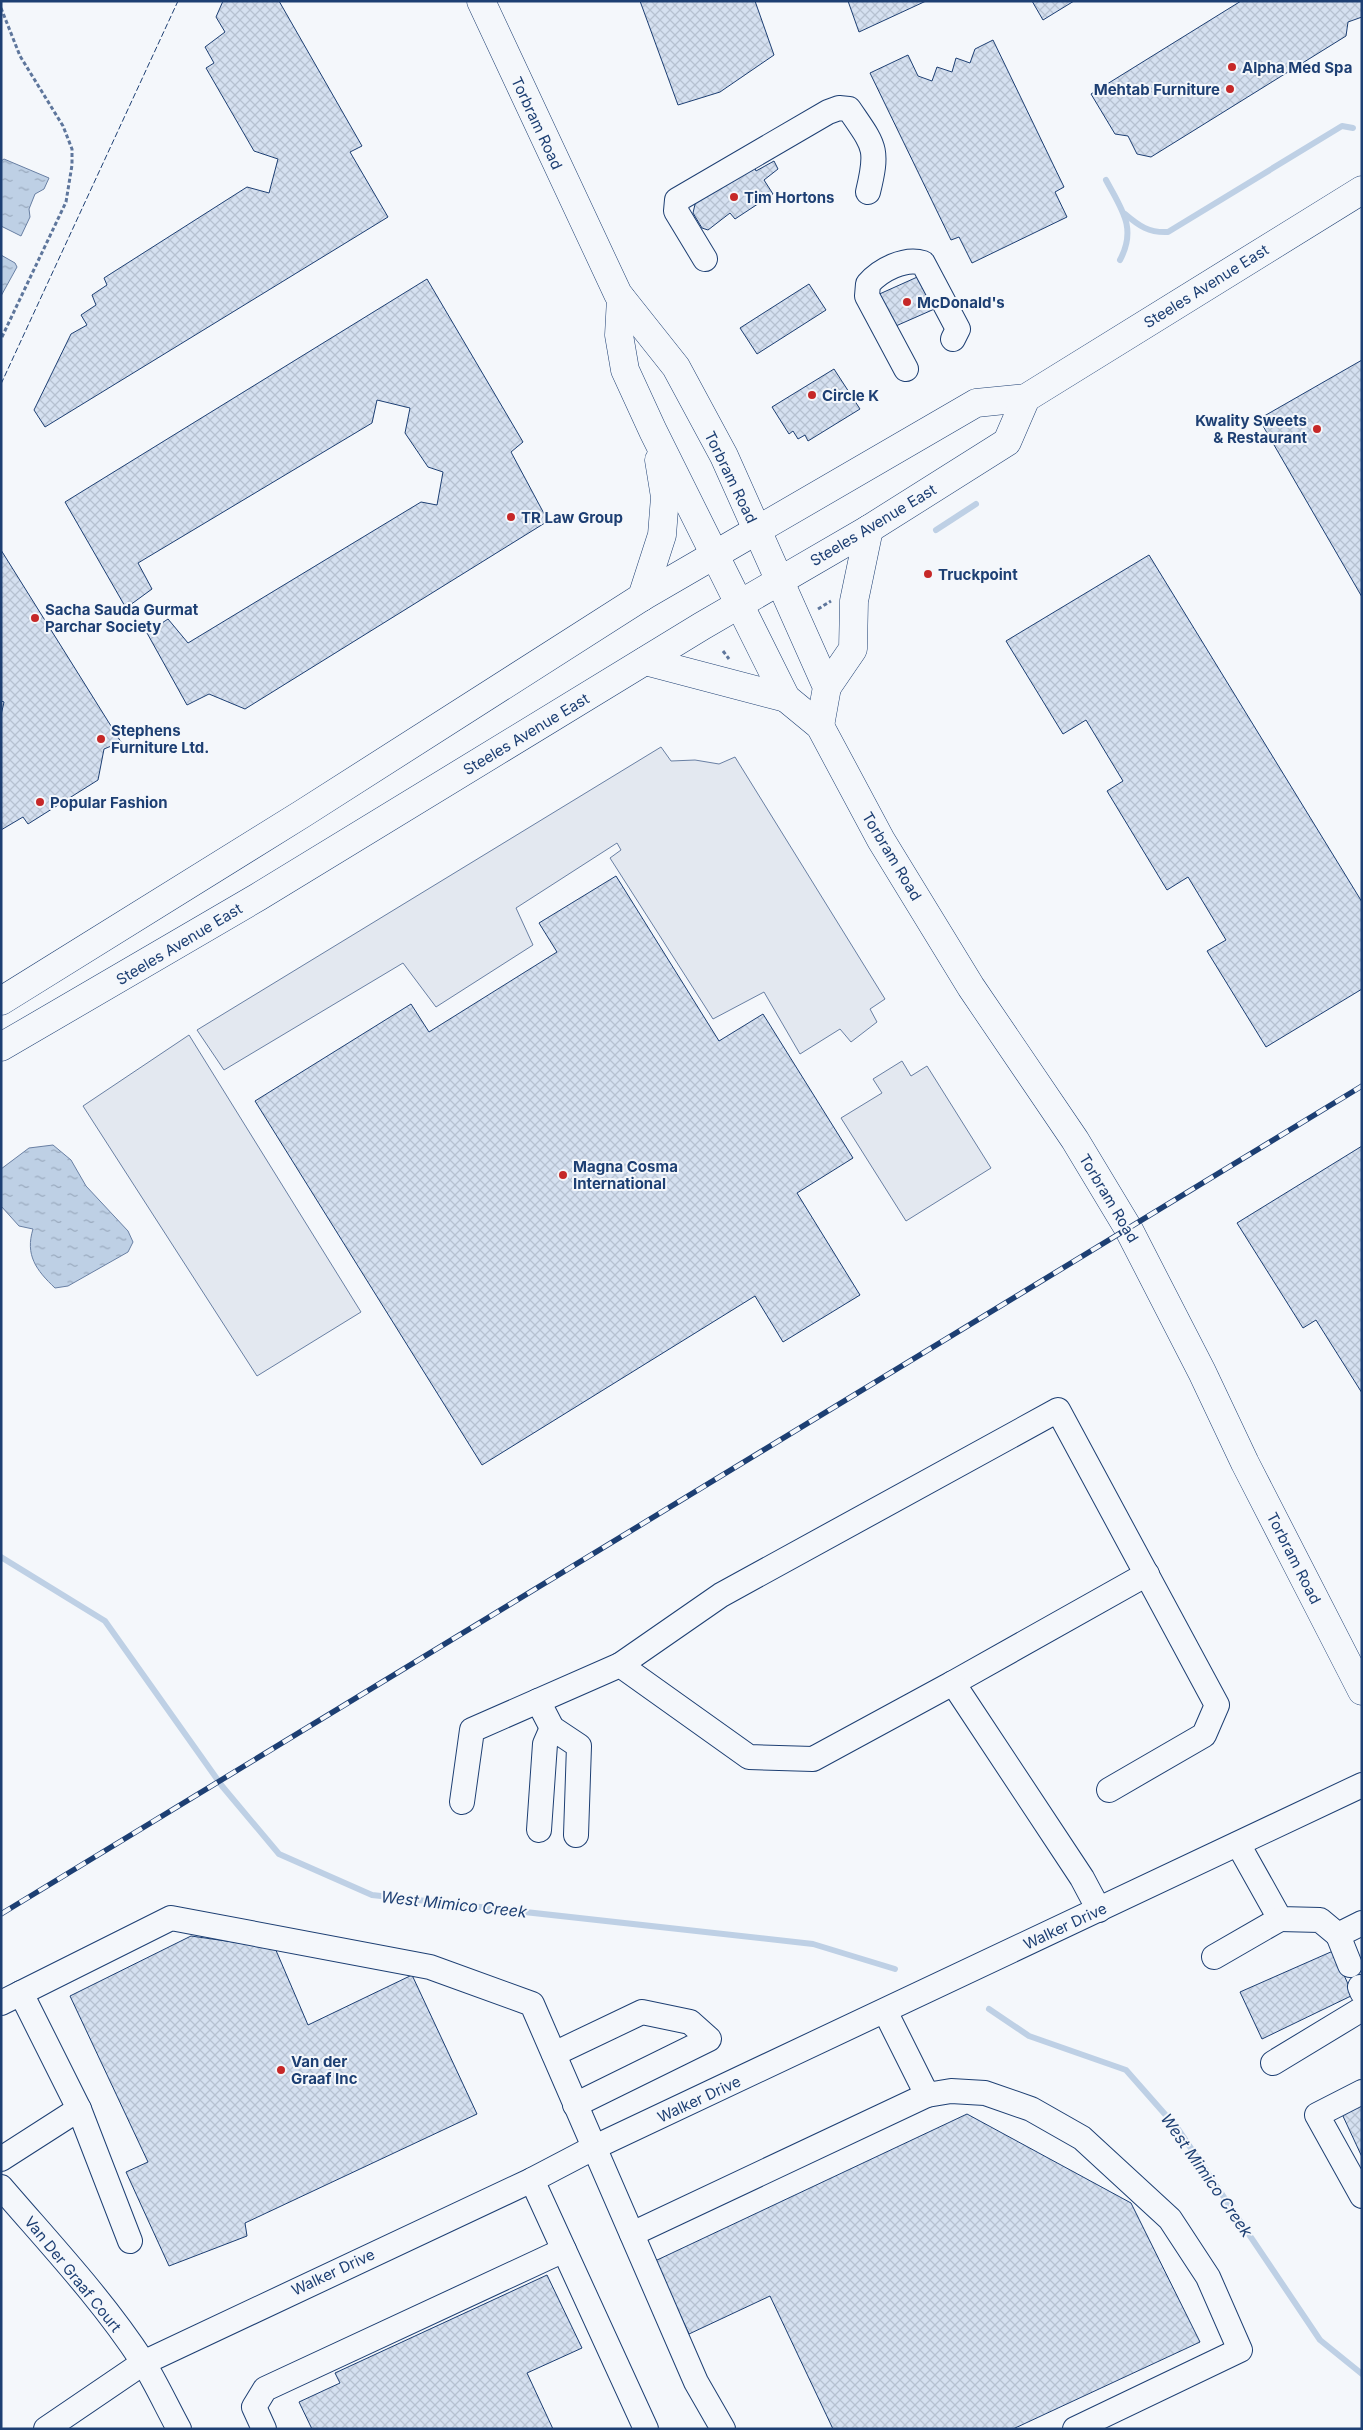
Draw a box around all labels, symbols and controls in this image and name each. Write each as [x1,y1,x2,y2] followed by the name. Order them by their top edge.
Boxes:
[1242,58,1352,77] place label: Alpha Med Spa
[1226,61,1238,73] marker: Alpha Med Spa
[507,74,567,172] street label: Torbram Road
[1094,80,1220,99] place label: Mehtab Furniture
[1224,83,1236,95] marker: Mehtab Furniture
[744,188,834,207] place label: Tim Hortons
[728,191,740,203] marker: Tim Hortons
[1140,240,1272,332] street label: Steeles Avenue East
[917,293,1005,312] place label: McDonald's
[901,296,913,308] marker: McDonald's
[822,386,879,405] place label: Circle K
[806,389,818,401] marker: Circle K
[1195,411,1307,447] place label: Kwality Sweets & Restaurant
[1311,423,1323,435] marker: Kwality Sweets & Restaurant
[701,428,761,526] street label: Torbram Road
[807,480,940,570] street label: Steeles Avenue East
[521,508,623,527] place label: TR Law Group
[505,511,517,523] marker: TR Law Group
[938,565,1018,584] place label: Truckpoint
[922,568,934,580] marker: Truckpoint
[45,600,199,636] place label: Sacha Sauda Gurmat Parchar Society
[29,612,41,624] marker: Sacha Sauda Gurmat Parchar Society
[460,689,593,779] street label: Steeles Avenue East
[111,721,209,757] place label: Stephens Furniture Ltd.
[95,733,107,745] marker: Stephens Furniture Ltd.
[50,793,168,812] place label: Popular Fashion
[34,796,46,808] marker: Popular Fashion
[858,808,926,904] street label: Torbram Road
[113,899,246,989] street label: Steeles Avenue East
[1075,1150,1143,1246] street label: Torbram Road
[573,1157,678,1193] place label: Magna Cosma International
[557,1169,569,1181] marker: Magna Cosma International
[1263,1509,1325,1607] street label: Torbram Road
[380,1886,528,1922] water label: West Mimico Creek
[1020,1898,1110,1954] street label: Walker Drive
[291,2052,358,2088] place label: Van der Graaf Inc
[275,2064,287,2076] marker: Van der Graaf Inc
[654,2071,744,2127] street label: Walker Drive
[1157,2109,1257,2241] water label: West Mimico Creek
[20,2212,126,2336] street label: Van Der Graaf Court
[288,2244,378,2300] street label: Walker Drive

